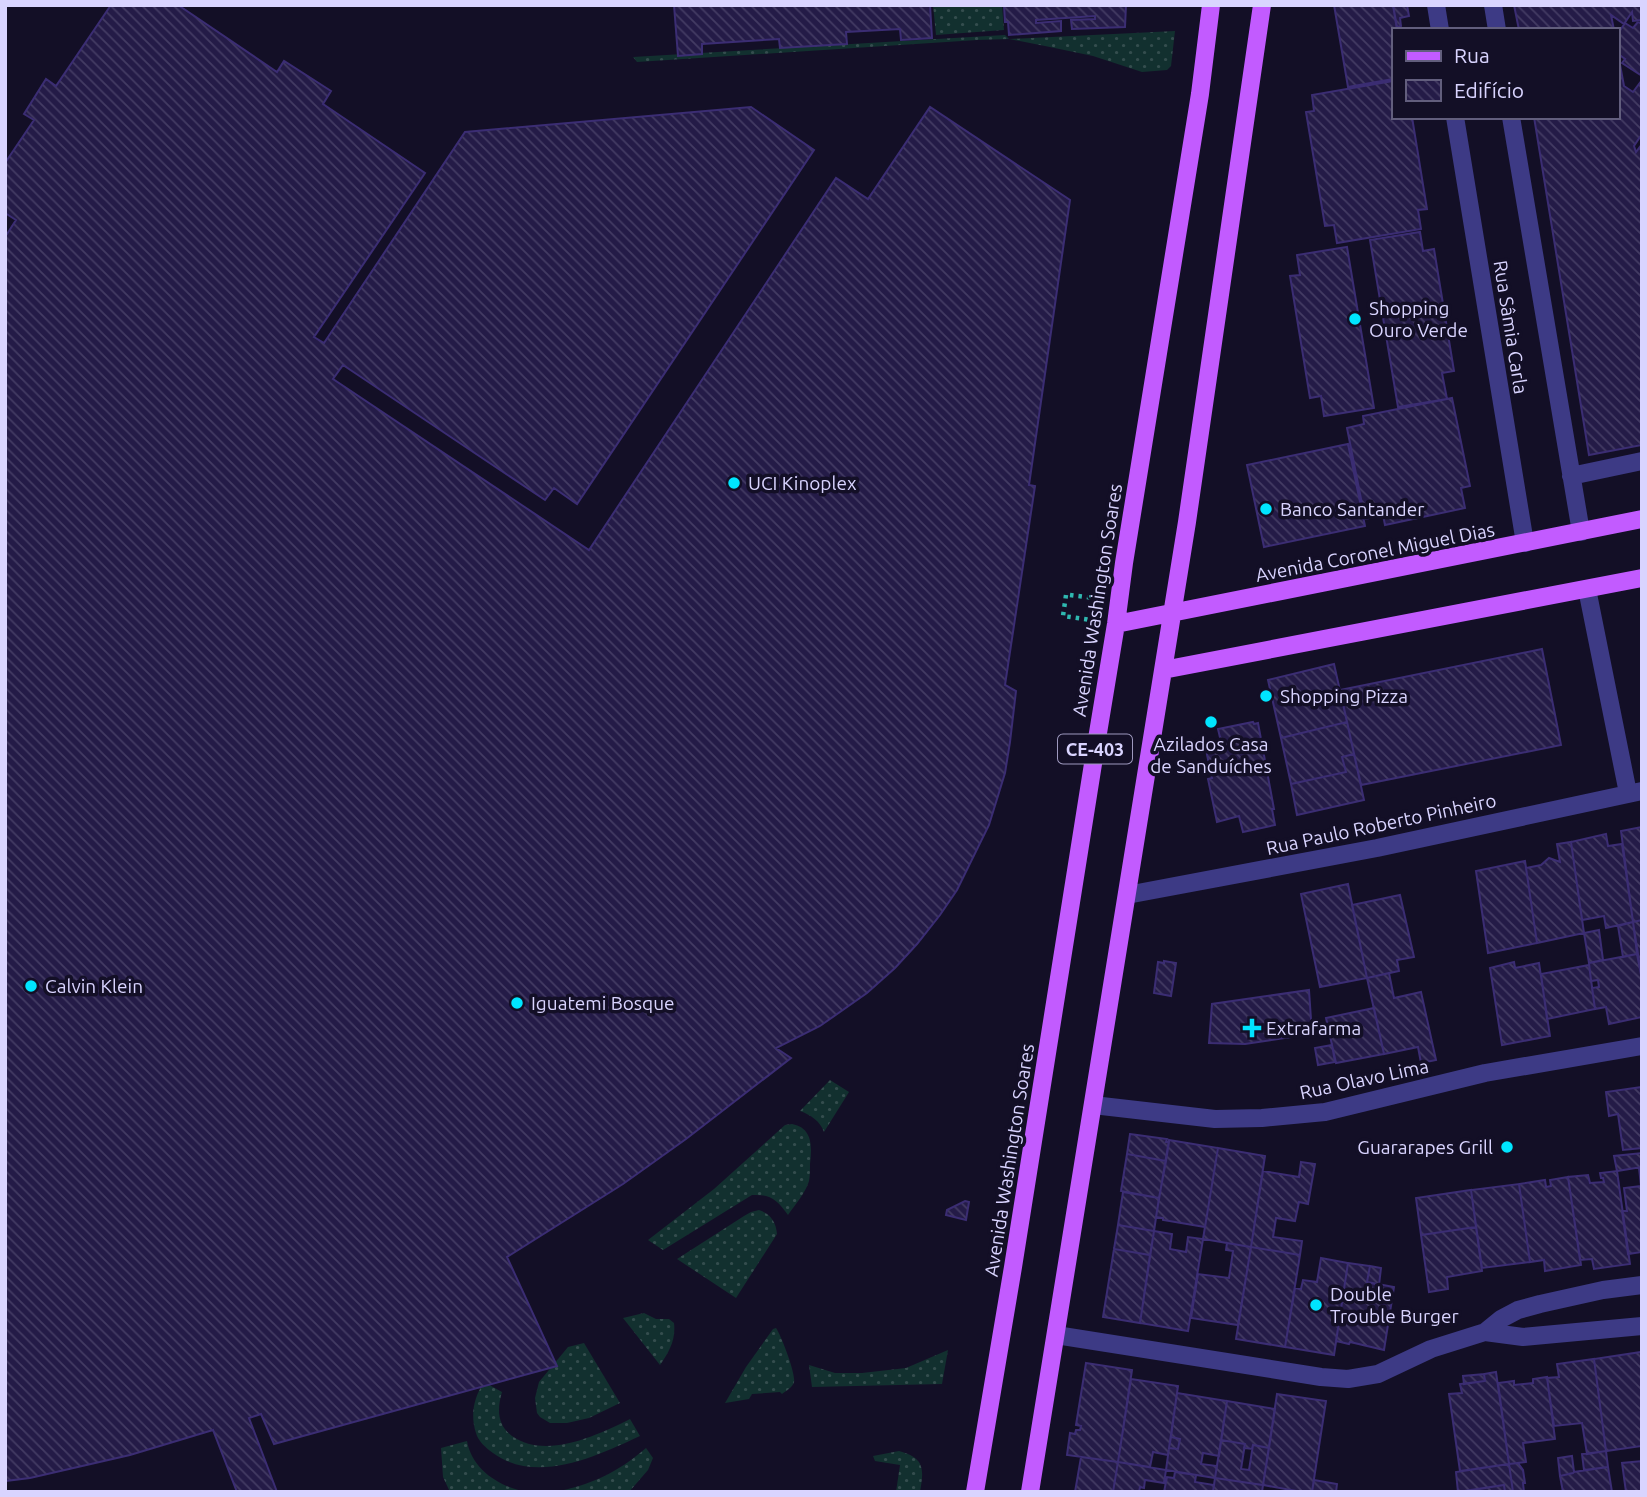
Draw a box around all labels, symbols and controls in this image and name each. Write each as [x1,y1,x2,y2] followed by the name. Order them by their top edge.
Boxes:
[1392,28,1619,119] legend
[1454,43,1490,67] text: Rua
[1454,78,1524,102] text: Edifício
[1490,259,1532,395] street label: Rua Sâmia Carla
[1369,297,1468,341] place label: Shopping Ouro Verde
[1347,311,1363,327] marker: Shopping Ouro Verde
[748,472,857,494] place label: UCI Kinoplex
[726,475,742,491] marker: UCI Kinoplex
[1068,482,1126,718] street label: Avenida Washington Soares
[1280,498,1424,520] place label: Banco Santander
[1258,501,1274,517] marker: Banco Santander
[1254,518,1496,586] street label: Avenida Coronel Miguel Dias
[1280,685,1408,707] place label: Shopping Pizza
[1258,688,1274,704] marker: Shopping Pizza
[1203,714,1219,730] marker: Azilados Casa de Sanduíches
[1150,733,1272,777] place label: Azilados Casa de Sanduíches
[1058,734,1132,764] road number: CE-403
[1264,789,1498,859] street label: Rua Paulo Roberto Pinheiro
[45,975,143,997] place label: Calvin Klein
[23,978,39,994] marker: Calvin Klein
[531,992,675,1014] place label: Iguatemi Bosque
[509,995,525,1011] marker: Iguatemi Bosque
[1266,1017,1361,1039] place label: Extrafarma
[1244,1020,1260,1036] marker: Extrafarma
[980,1042,1038,1278] street label: Avenida Washington Soares
[1297,1055,1431,1103] street label: Rua Olavo Lima
[1357,1136,1493,1158] place label: Guararapes Grill
[1499,1139,1515,1155] marker: Guararapes Grill
[1330,1283,1459,1327] place label: Double Trouble Burger
[1308,1297,1324,1313] marker: Double Trouble Burger

